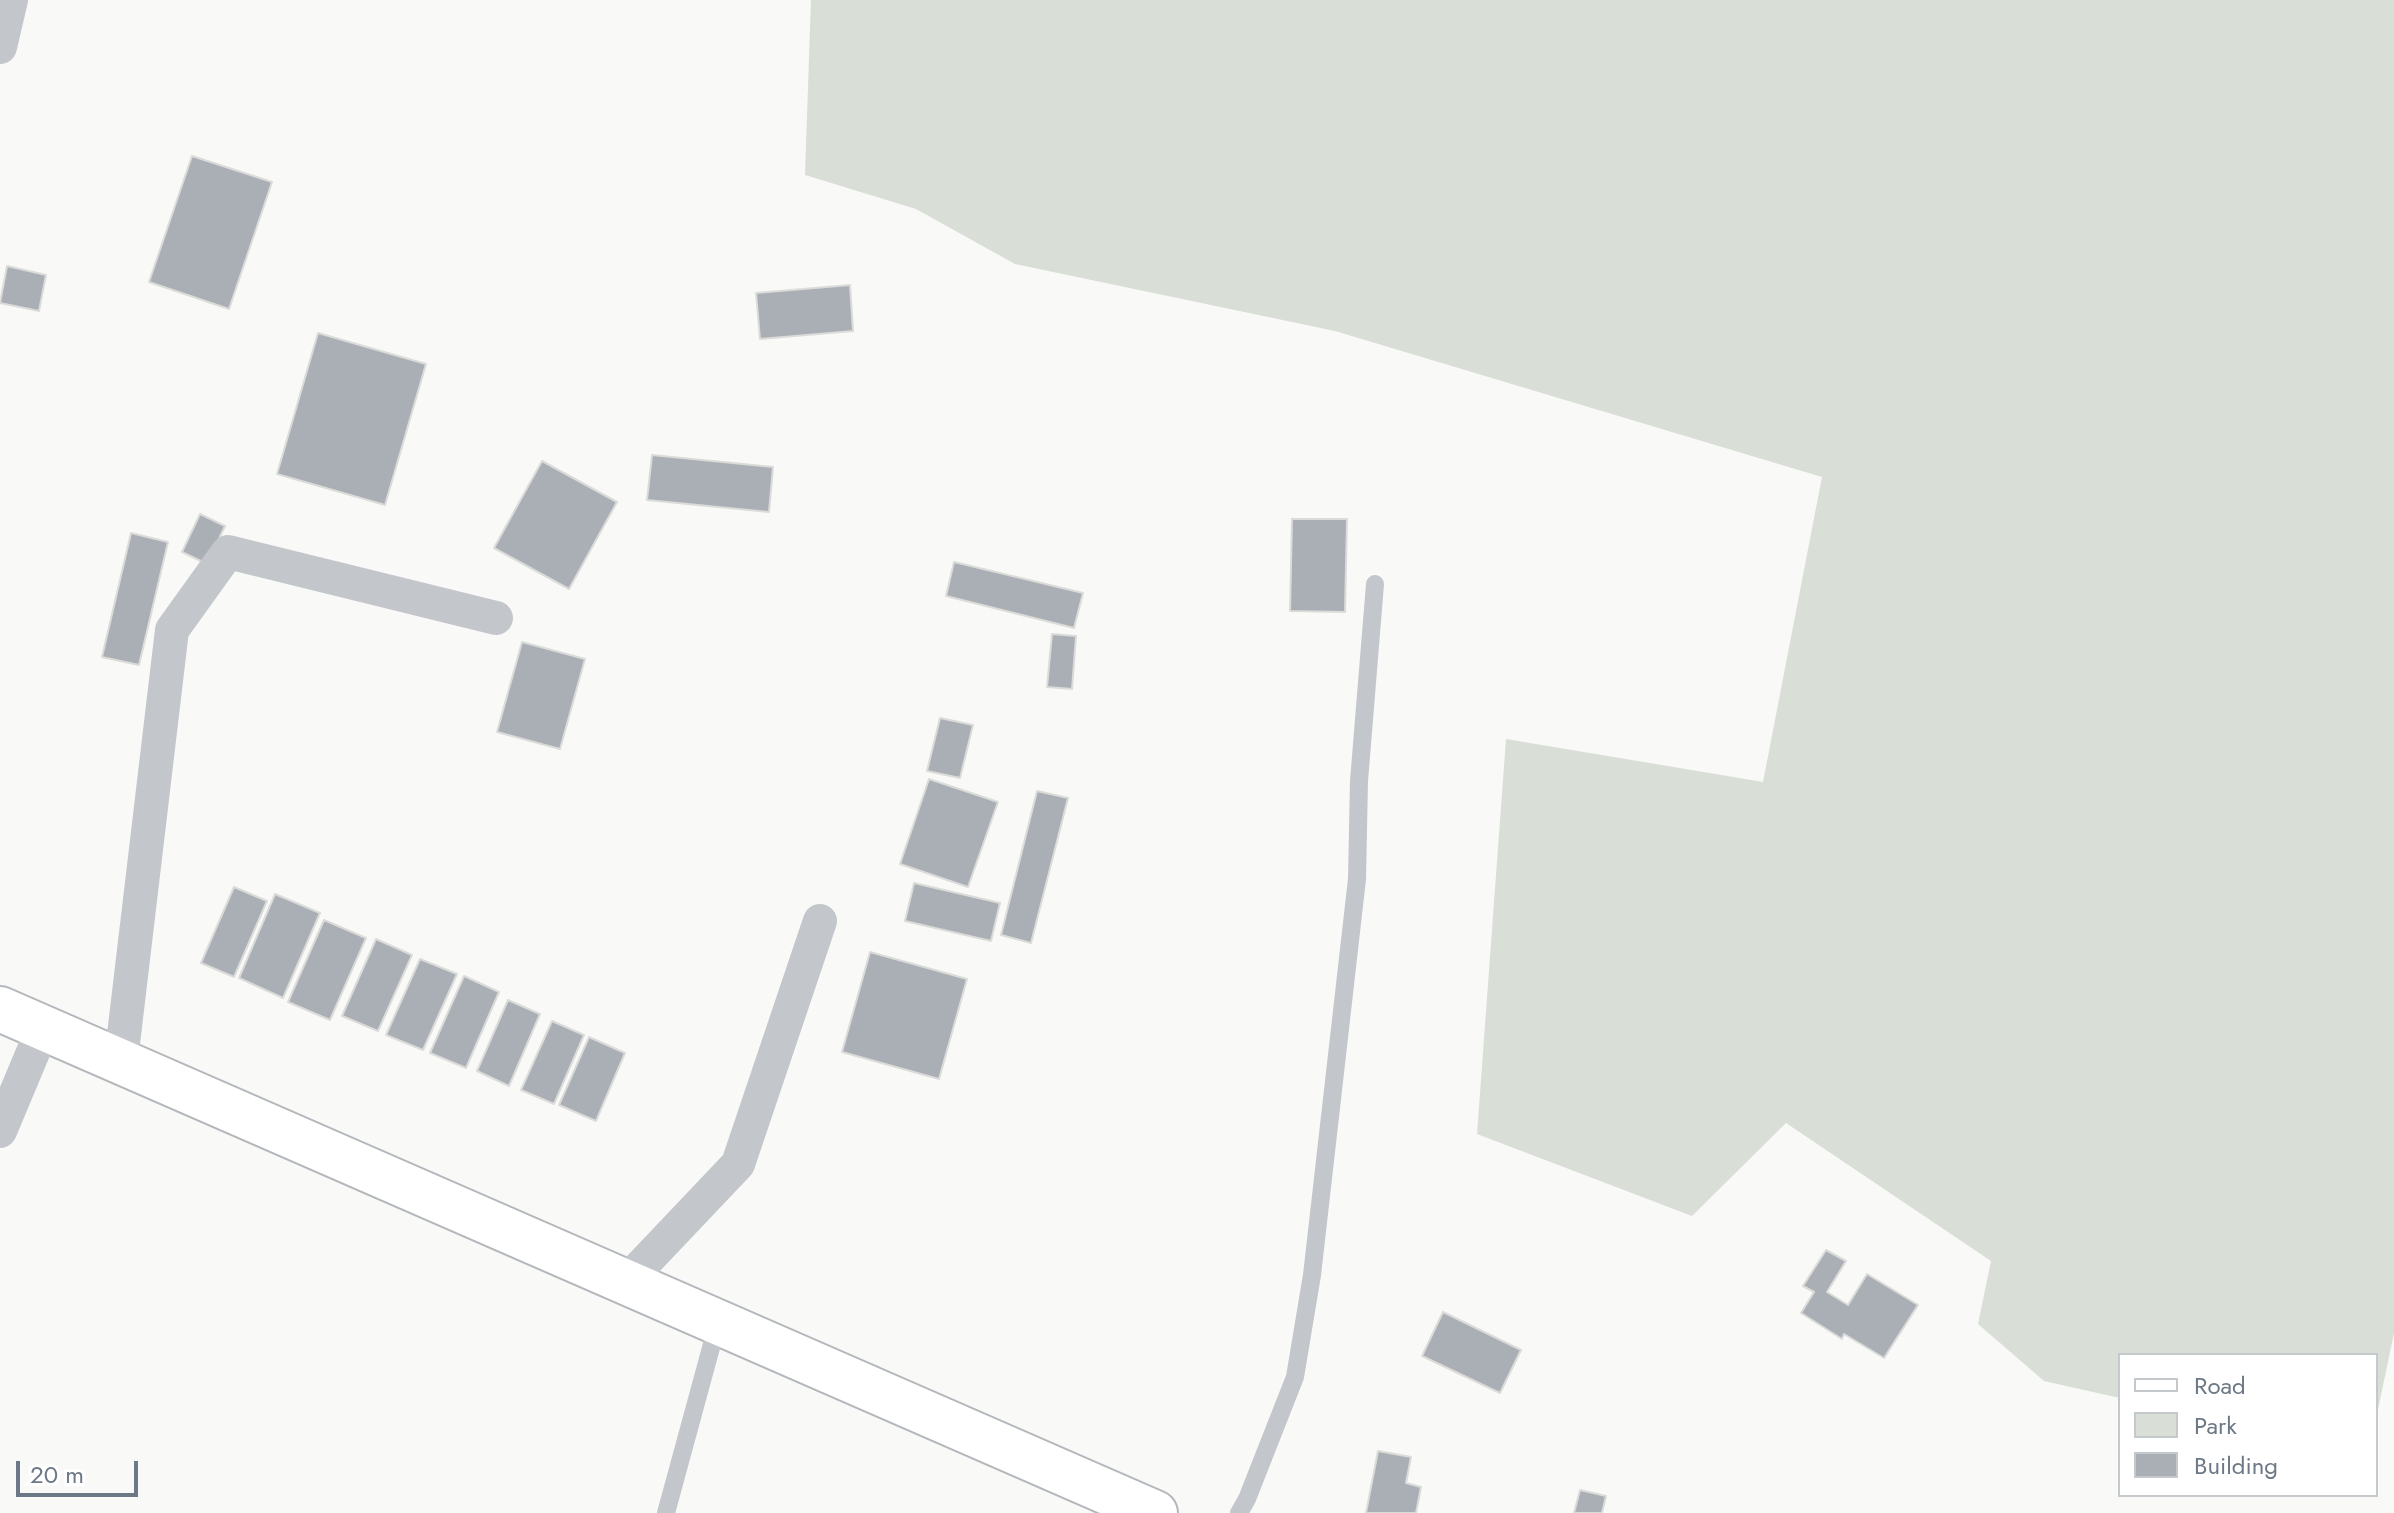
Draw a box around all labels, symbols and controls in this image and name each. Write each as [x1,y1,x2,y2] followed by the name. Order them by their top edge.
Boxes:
[2118,1353,2378,1497] legend
[2194,1368,2246,1403] text: Road
[2194,1408,2237,1443] text: Park
[20,1445,142,1495] scale bar
[2194,1448,2278,1483] text: Building
[30,1457,84,1492] text: 20 m

